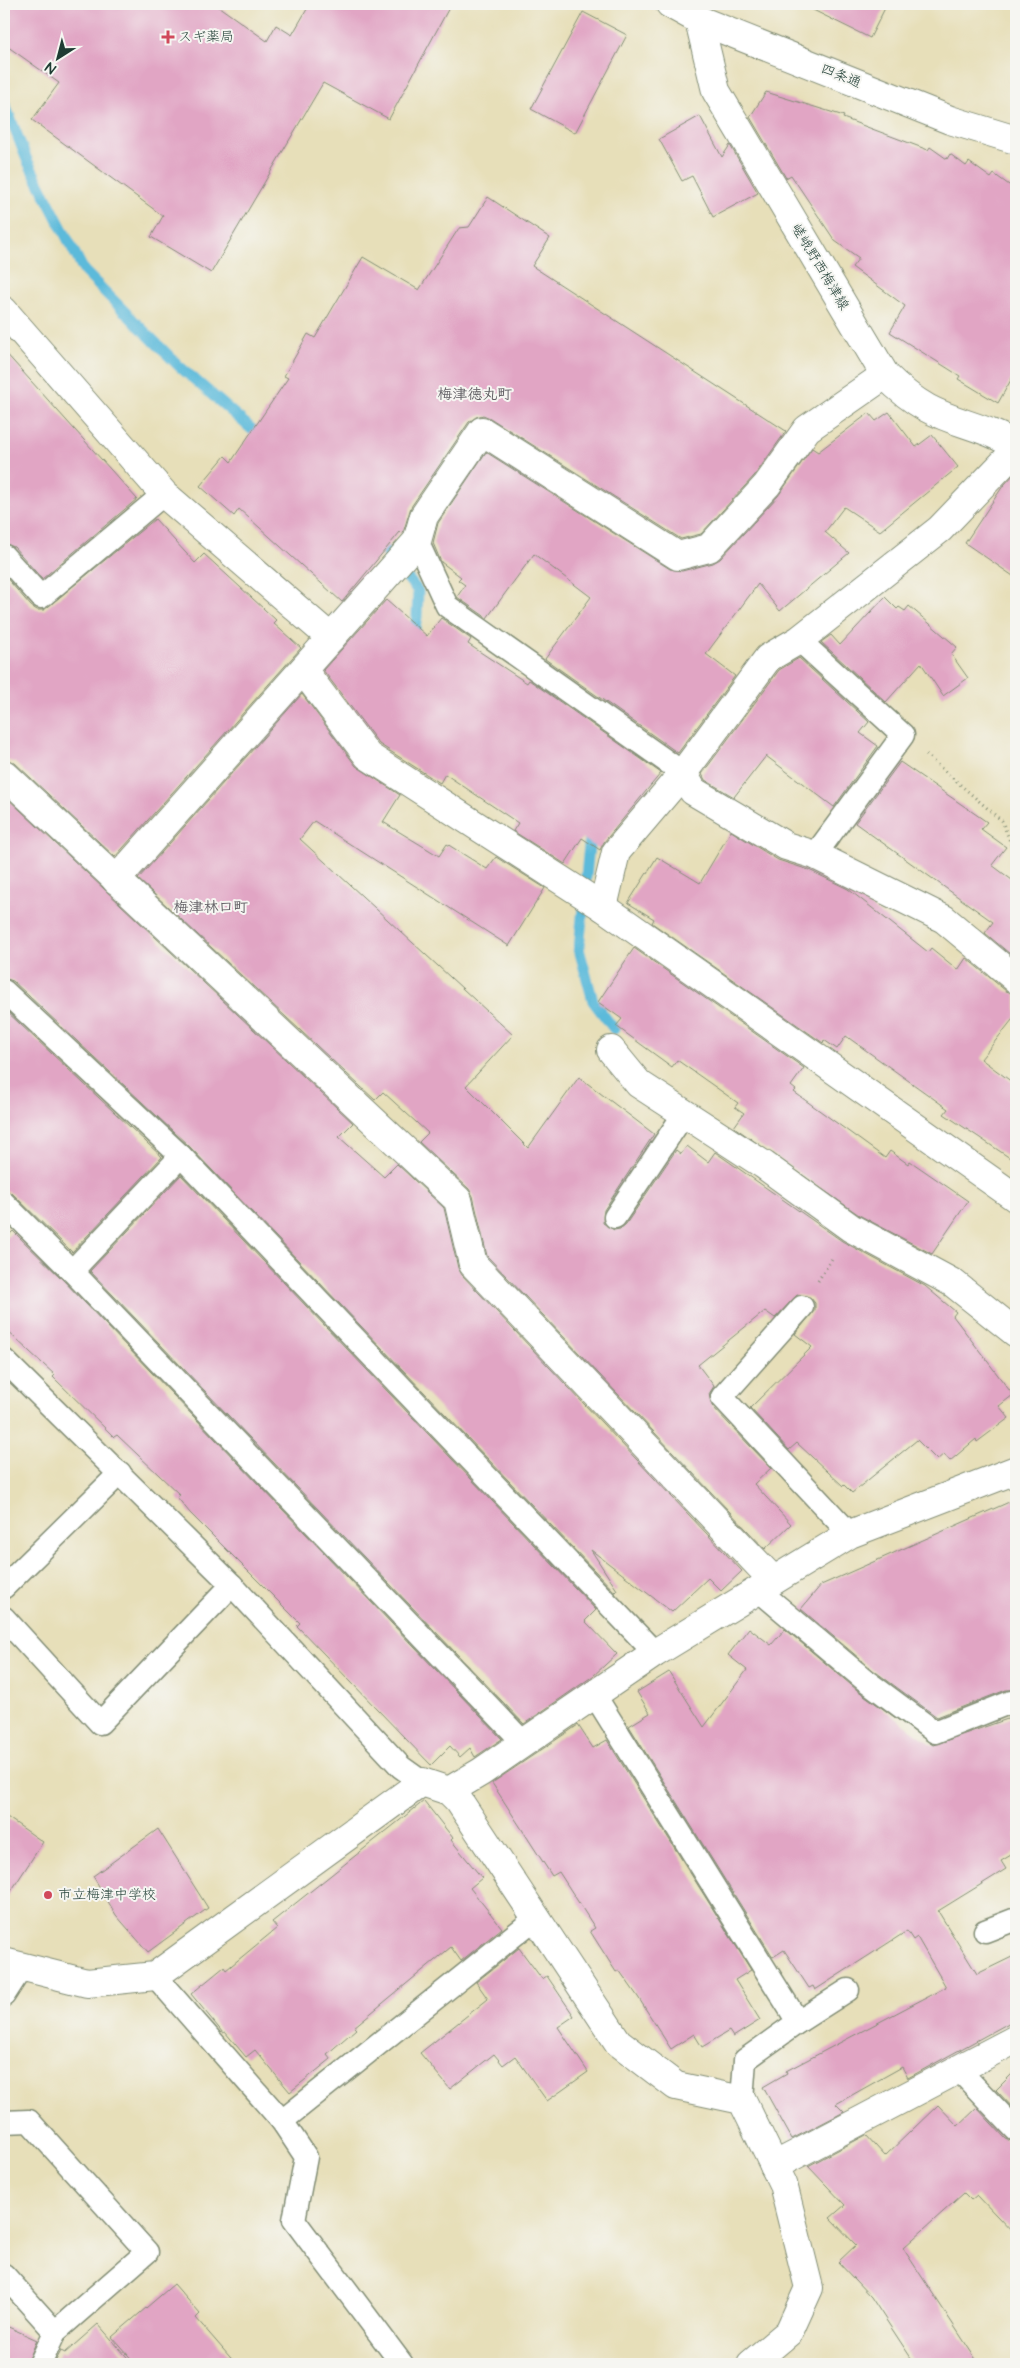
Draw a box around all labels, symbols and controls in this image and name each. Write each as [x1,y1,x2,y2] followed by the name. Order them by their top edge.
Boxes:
[178,27,234,47] place label: スギ薬局
[162,31,174,43] marker: スギ薬局
[32,32,82,82] north arrow
[41,57,60,78] text: N
[818,59,864,93] street label: 四条通
[786,220,854,314] street label: 嵯峨野西梅津線
[437,384,513,405] district label: 梅津徳丸町
[173,897,249,918] district label: 梅津林口町
[58,1885,156,1905] place label: 市立梅津中学校
[42,1889,54,1901] marker: 市立梅津中学校

